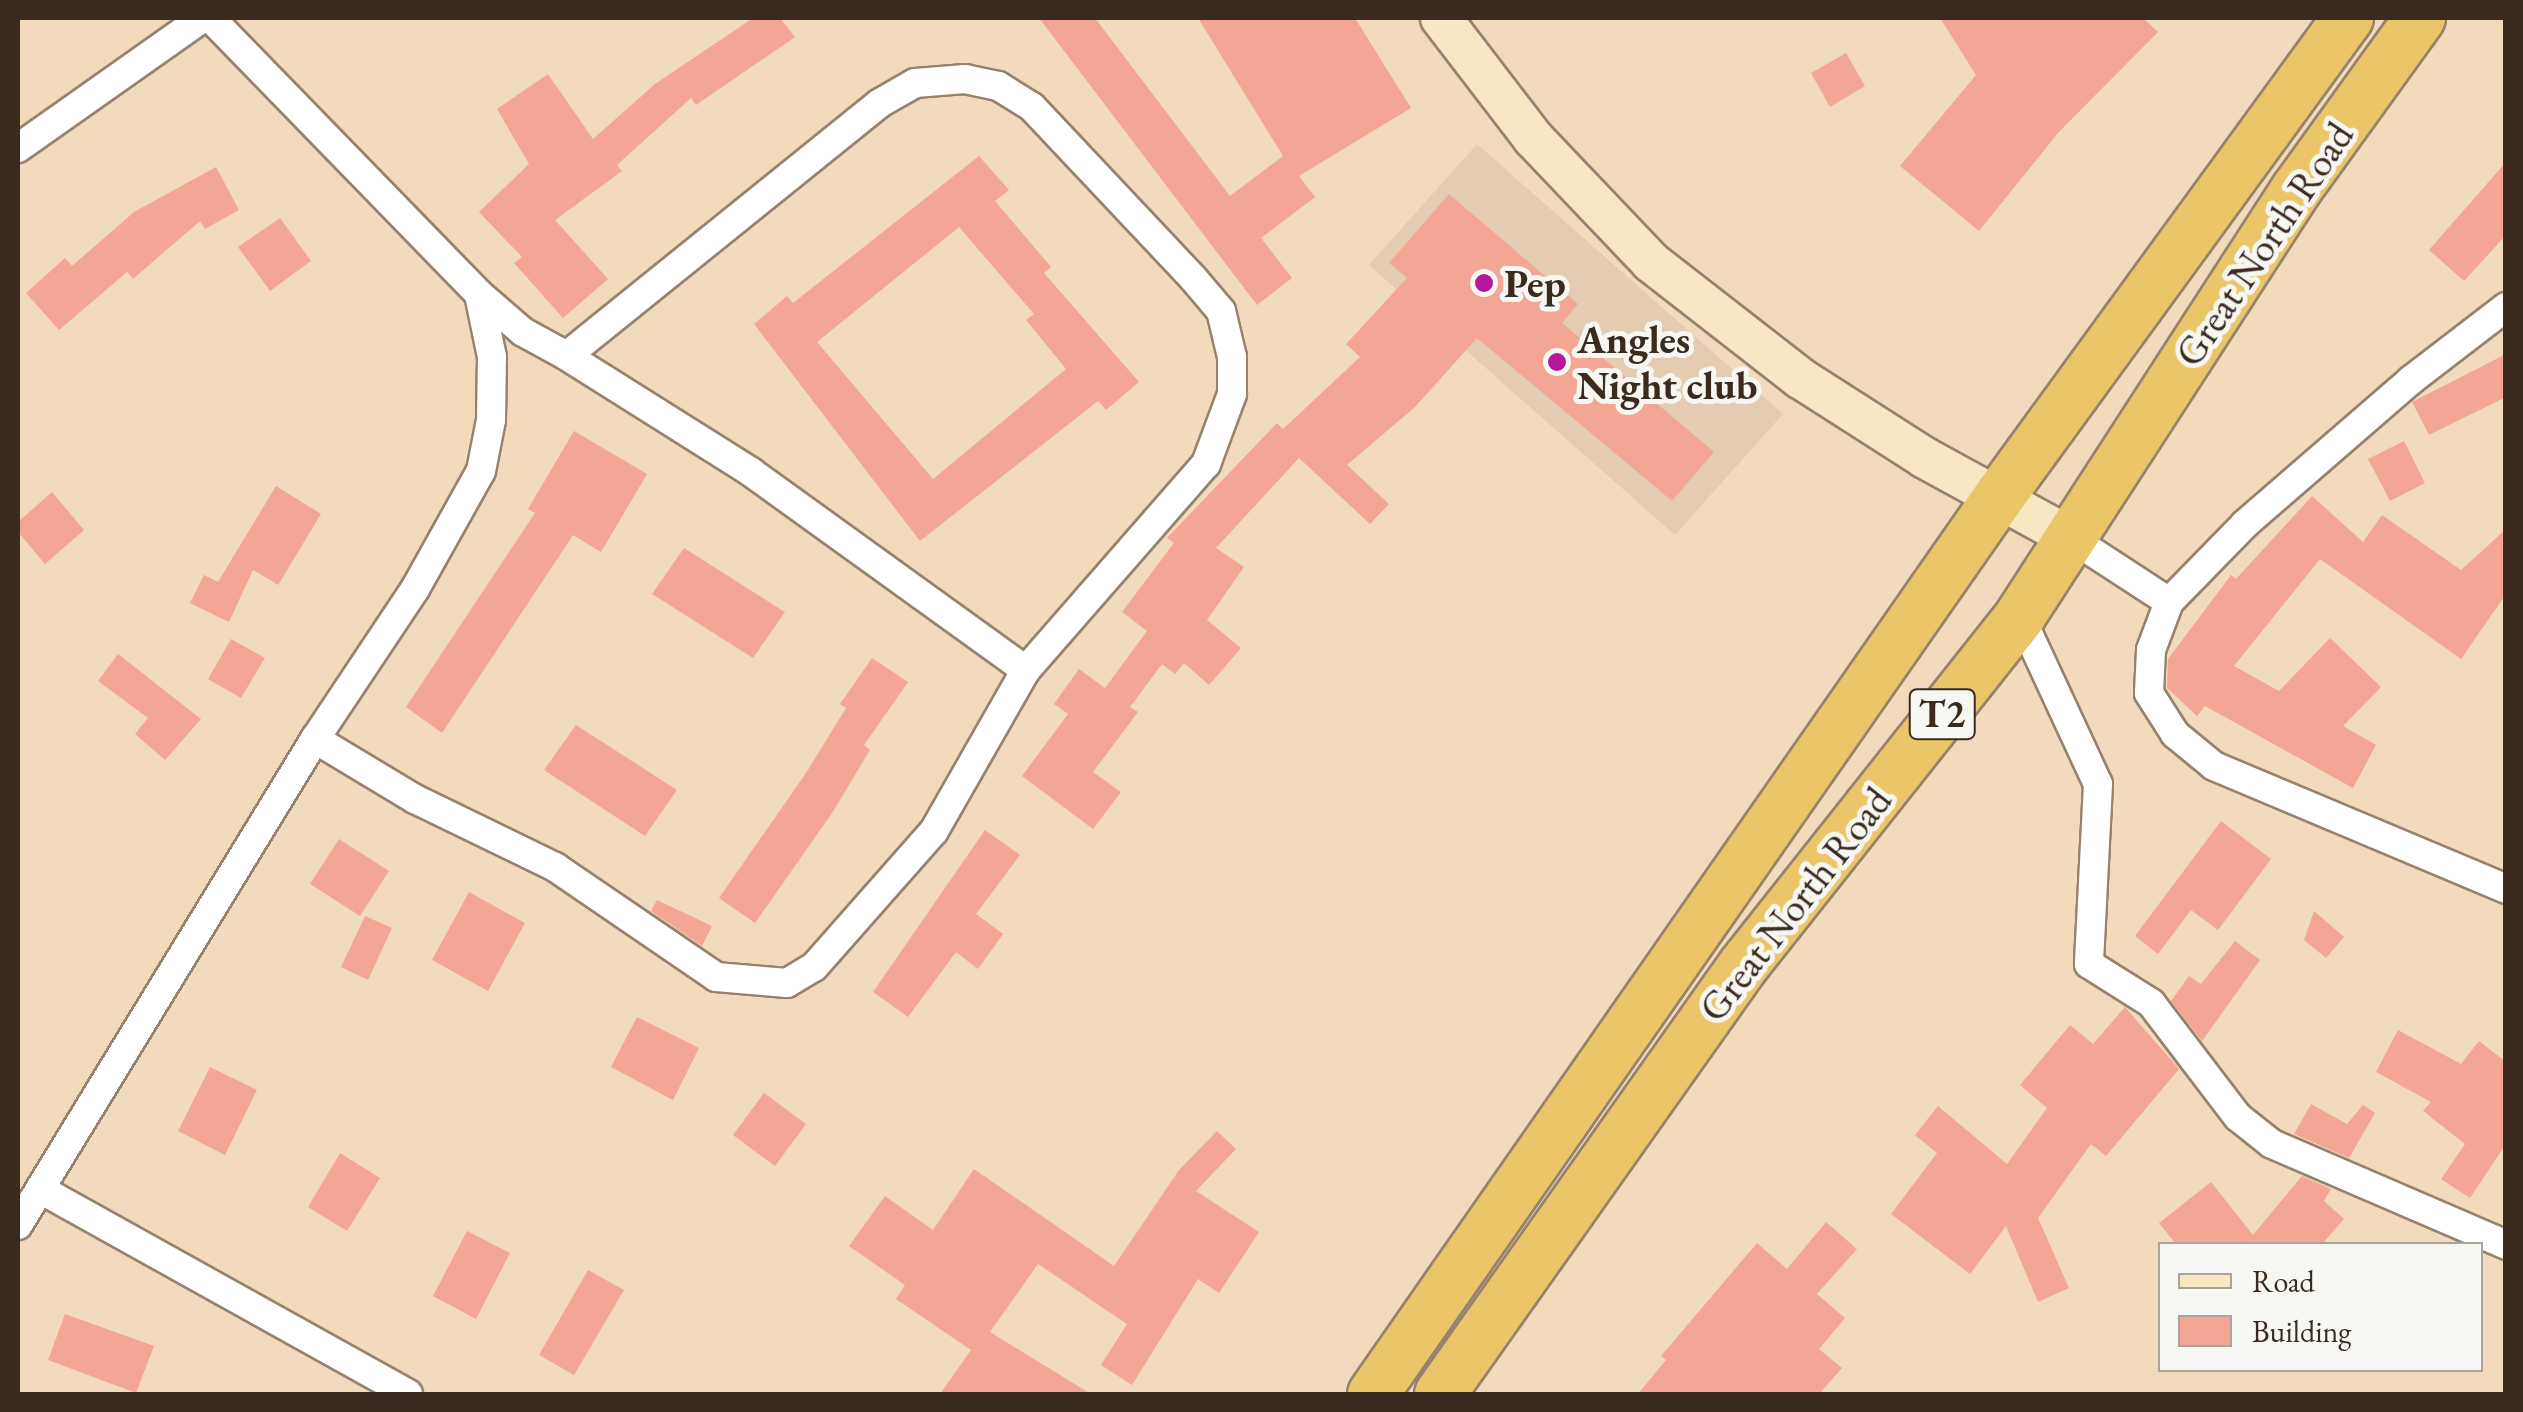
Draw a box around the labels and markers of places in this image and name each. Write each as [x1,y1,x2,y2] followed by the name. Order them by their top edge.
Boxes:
[1504,259,1566,307] place label: Pep
[1473,272,1495,294] marker: Pep
[1577,315,1757,409] place label: Angles Night club
[1546,351,1568,373] marker: Angles Night club

